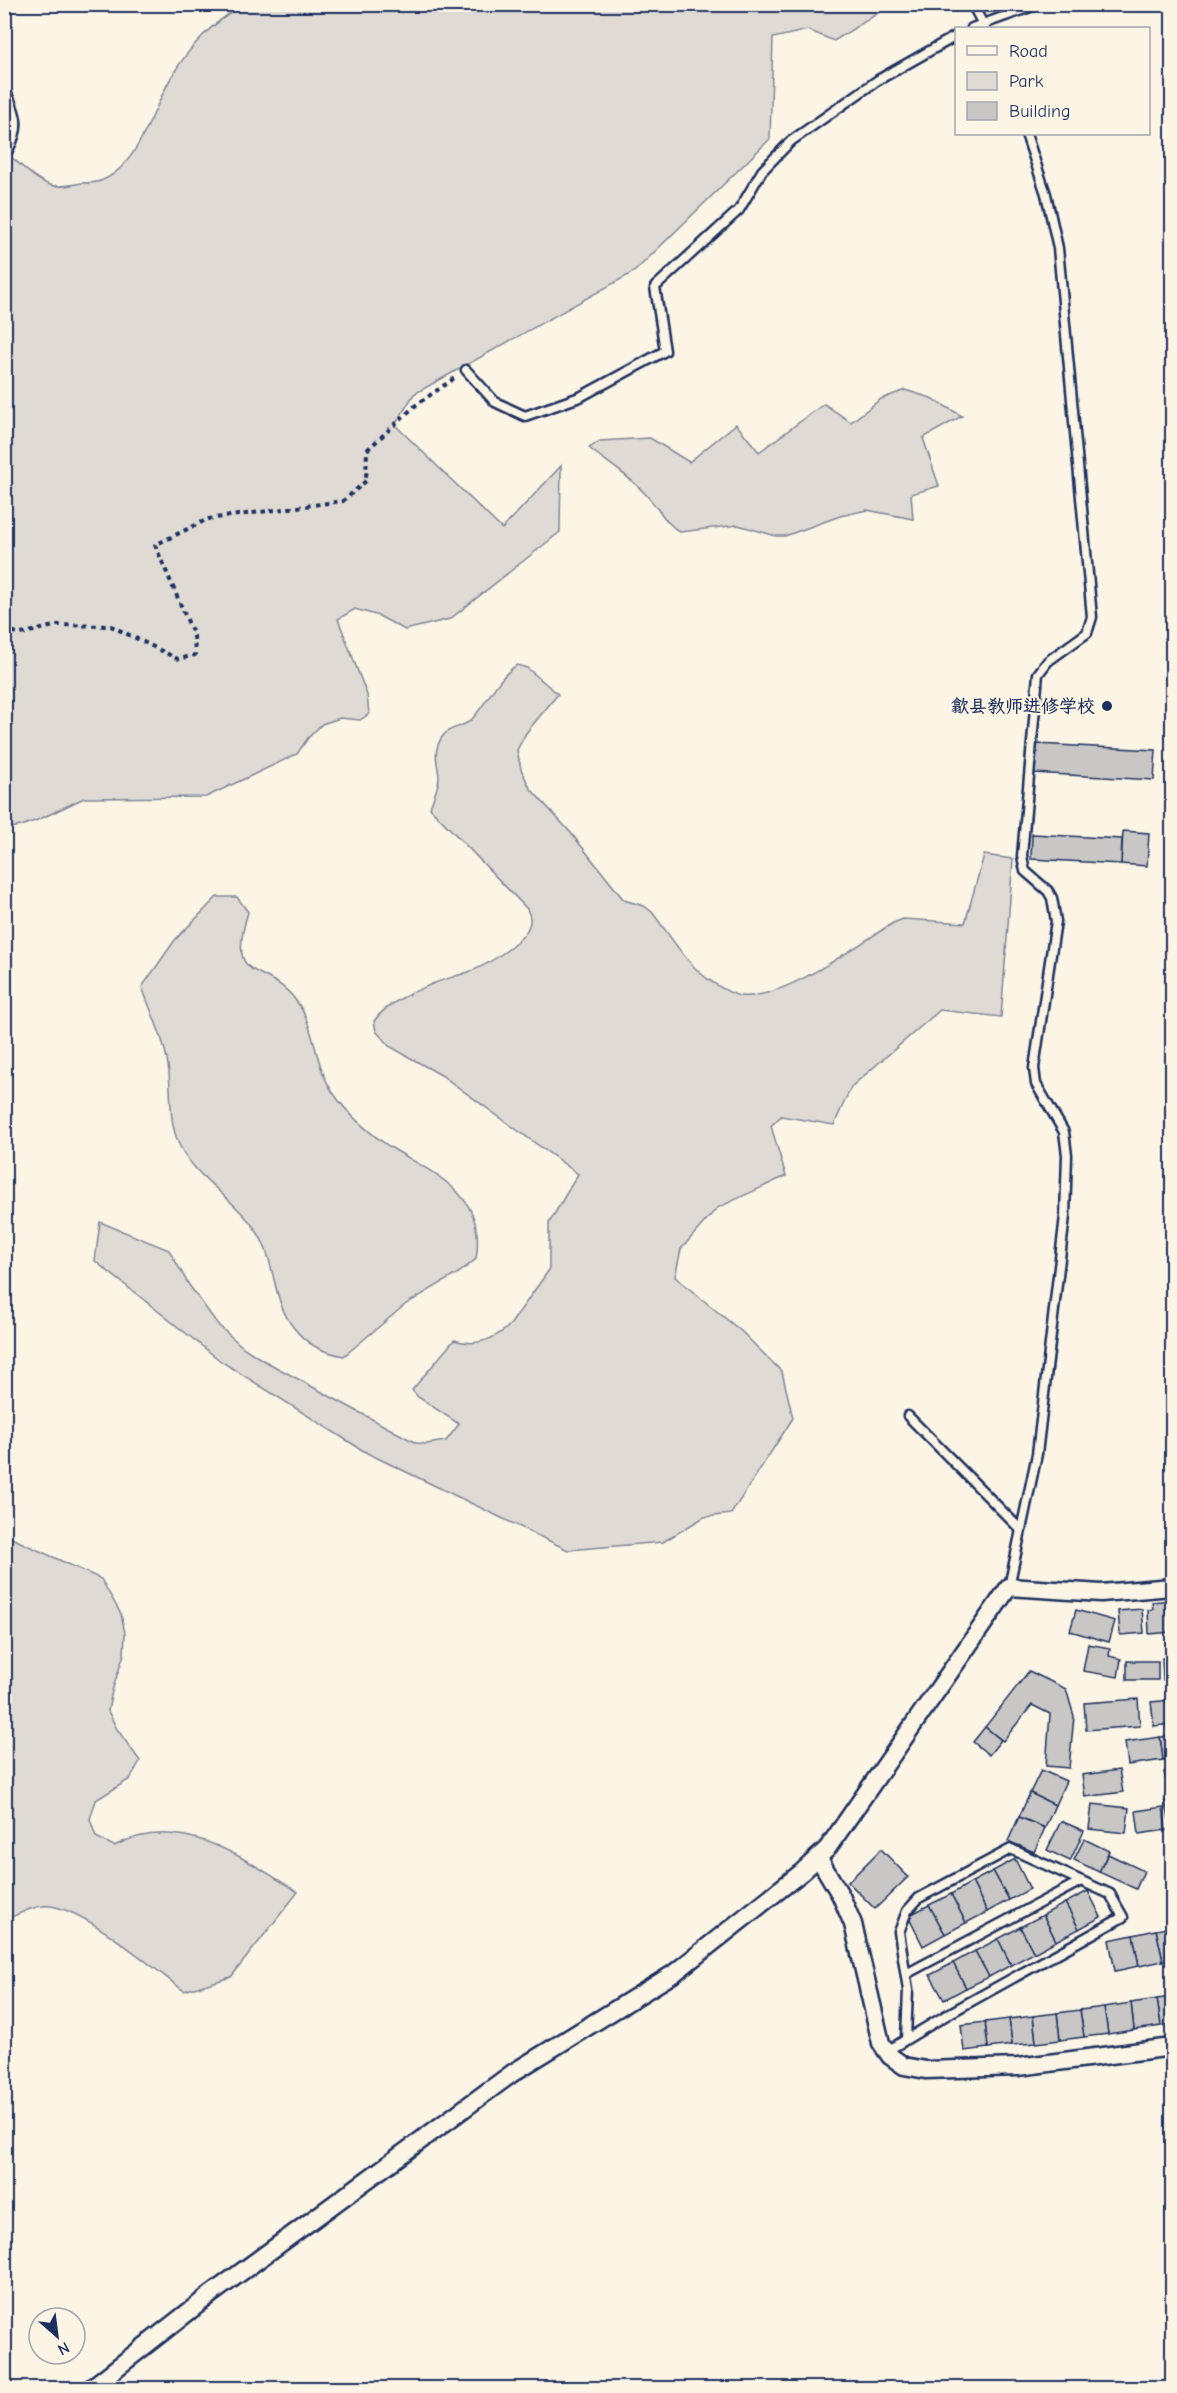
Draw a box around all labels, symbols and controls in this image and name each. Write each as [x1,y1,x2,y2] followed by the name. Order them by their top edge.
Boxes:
[955,27,1150,135] legend
[1009,41,1048,62] text: Road
[1009,71,1044,92] text: Park
[1009,101,1071,122] text: Building
[951,696,1095,717] place label: 歙县教师进修学校
[1100,699,1114,713] marker: 歙县教师进修学校
[27,2306,87,2366] north arrow
[55,2338,72,2359] text: N

